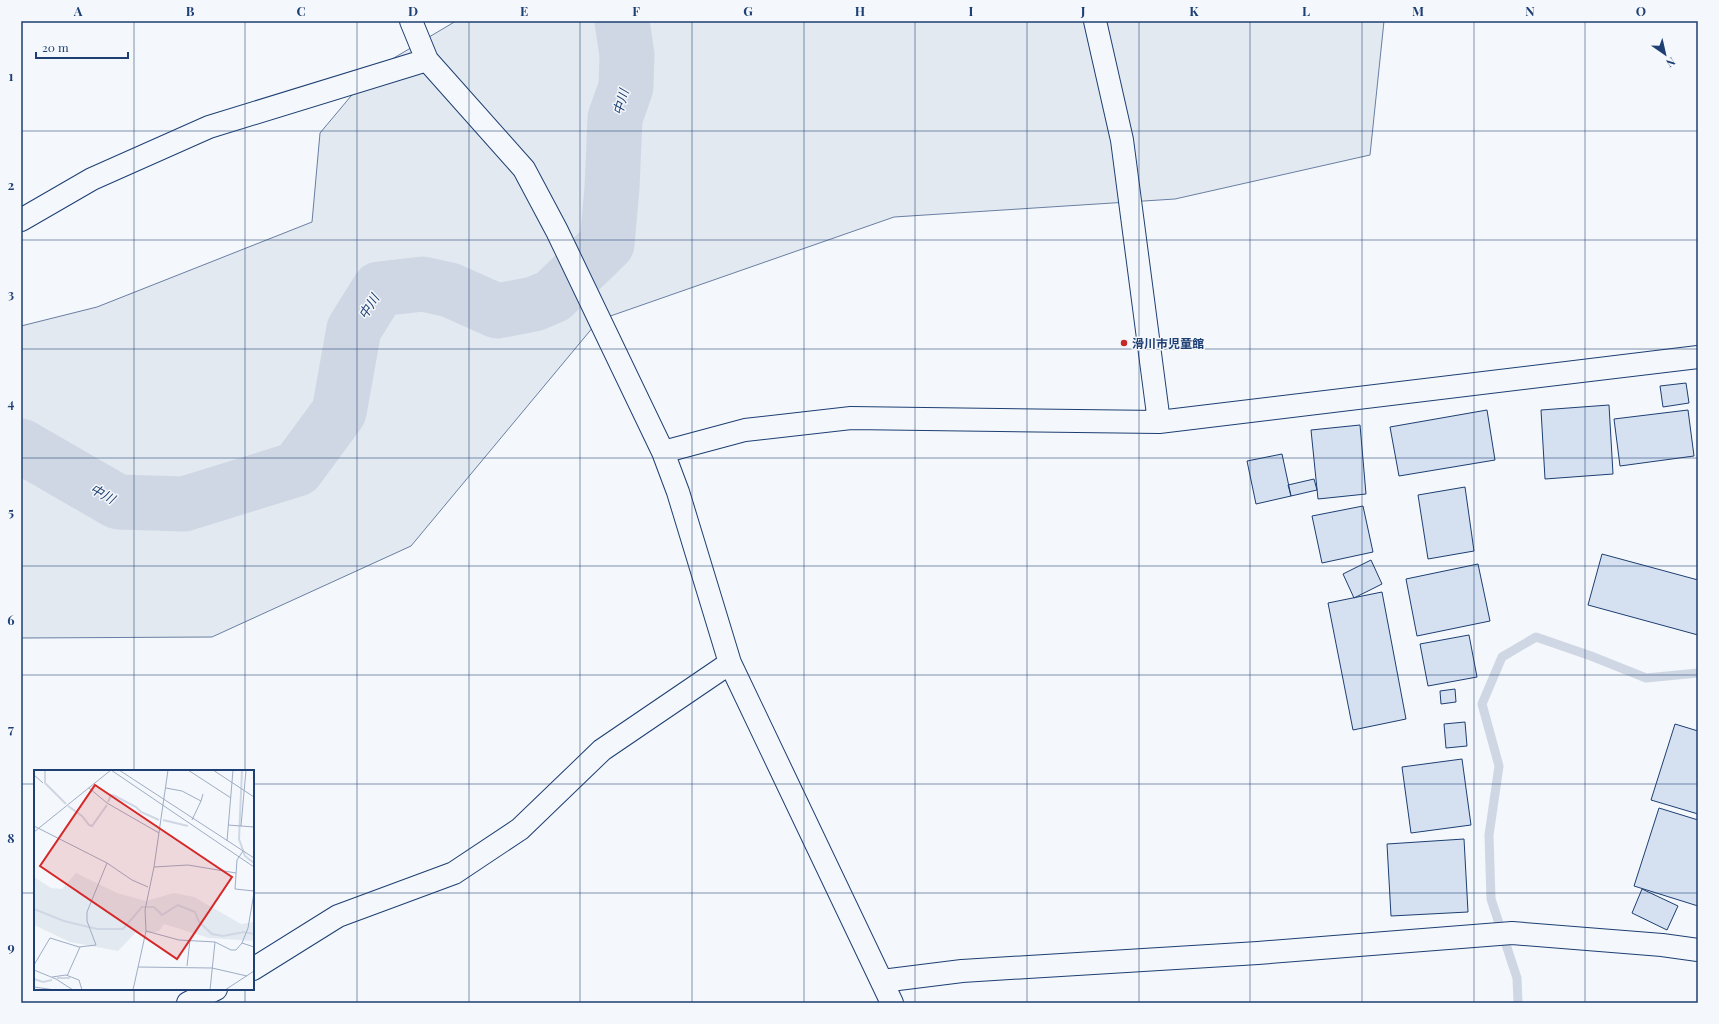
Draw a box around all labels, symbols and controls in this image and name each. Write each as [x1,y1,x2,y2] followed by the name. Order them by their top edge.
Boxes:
[73,2,83,19] text: A
[186,2,195,19] text: B
[296,2,306,19] text: C
[408,2,418,19] text: D
[520,2,528,19] text: E
[632,2,640,19] text: F
[743,2,753,19] text: G
[855,2,865,19] text: H
[969,2,974,19] text: I
[1080,2,1086,19] text: J
[1189,2,1199,19] text: K
[1302,2,1310,19] text: L
[1412,2,1424,19] text: M
[1525,2,1535,19] text: N
[1636,2,1646,19] text: O
[36,34,128,60] scale bar
[1645,34,1685,74] north arrow
[42,39,69,55] text: 20 m
[1663,54,1678,71] text: N
[9,67,14,84] text: 1
[608,85,632,117] water label: 中川
[8,176,15,193] text: 2
[8,285,14,302] text: 3
[354,289,383,322] water label: 中川
[1132,335,1204,351] place label: 滑川市児童館
[1119,338,1129,348] marker: 滑川市児童館
[8,394,15,411] text: 4
[88,479,120,508] water label: 中川
[8,503,14,520] text: 5
[7,611,15,628] text: 6
[8,720,14,737] text: 7
[34,770,254,990] inset map
[7,829,15,846] text: 8
[7,938,15,955] text: 9

